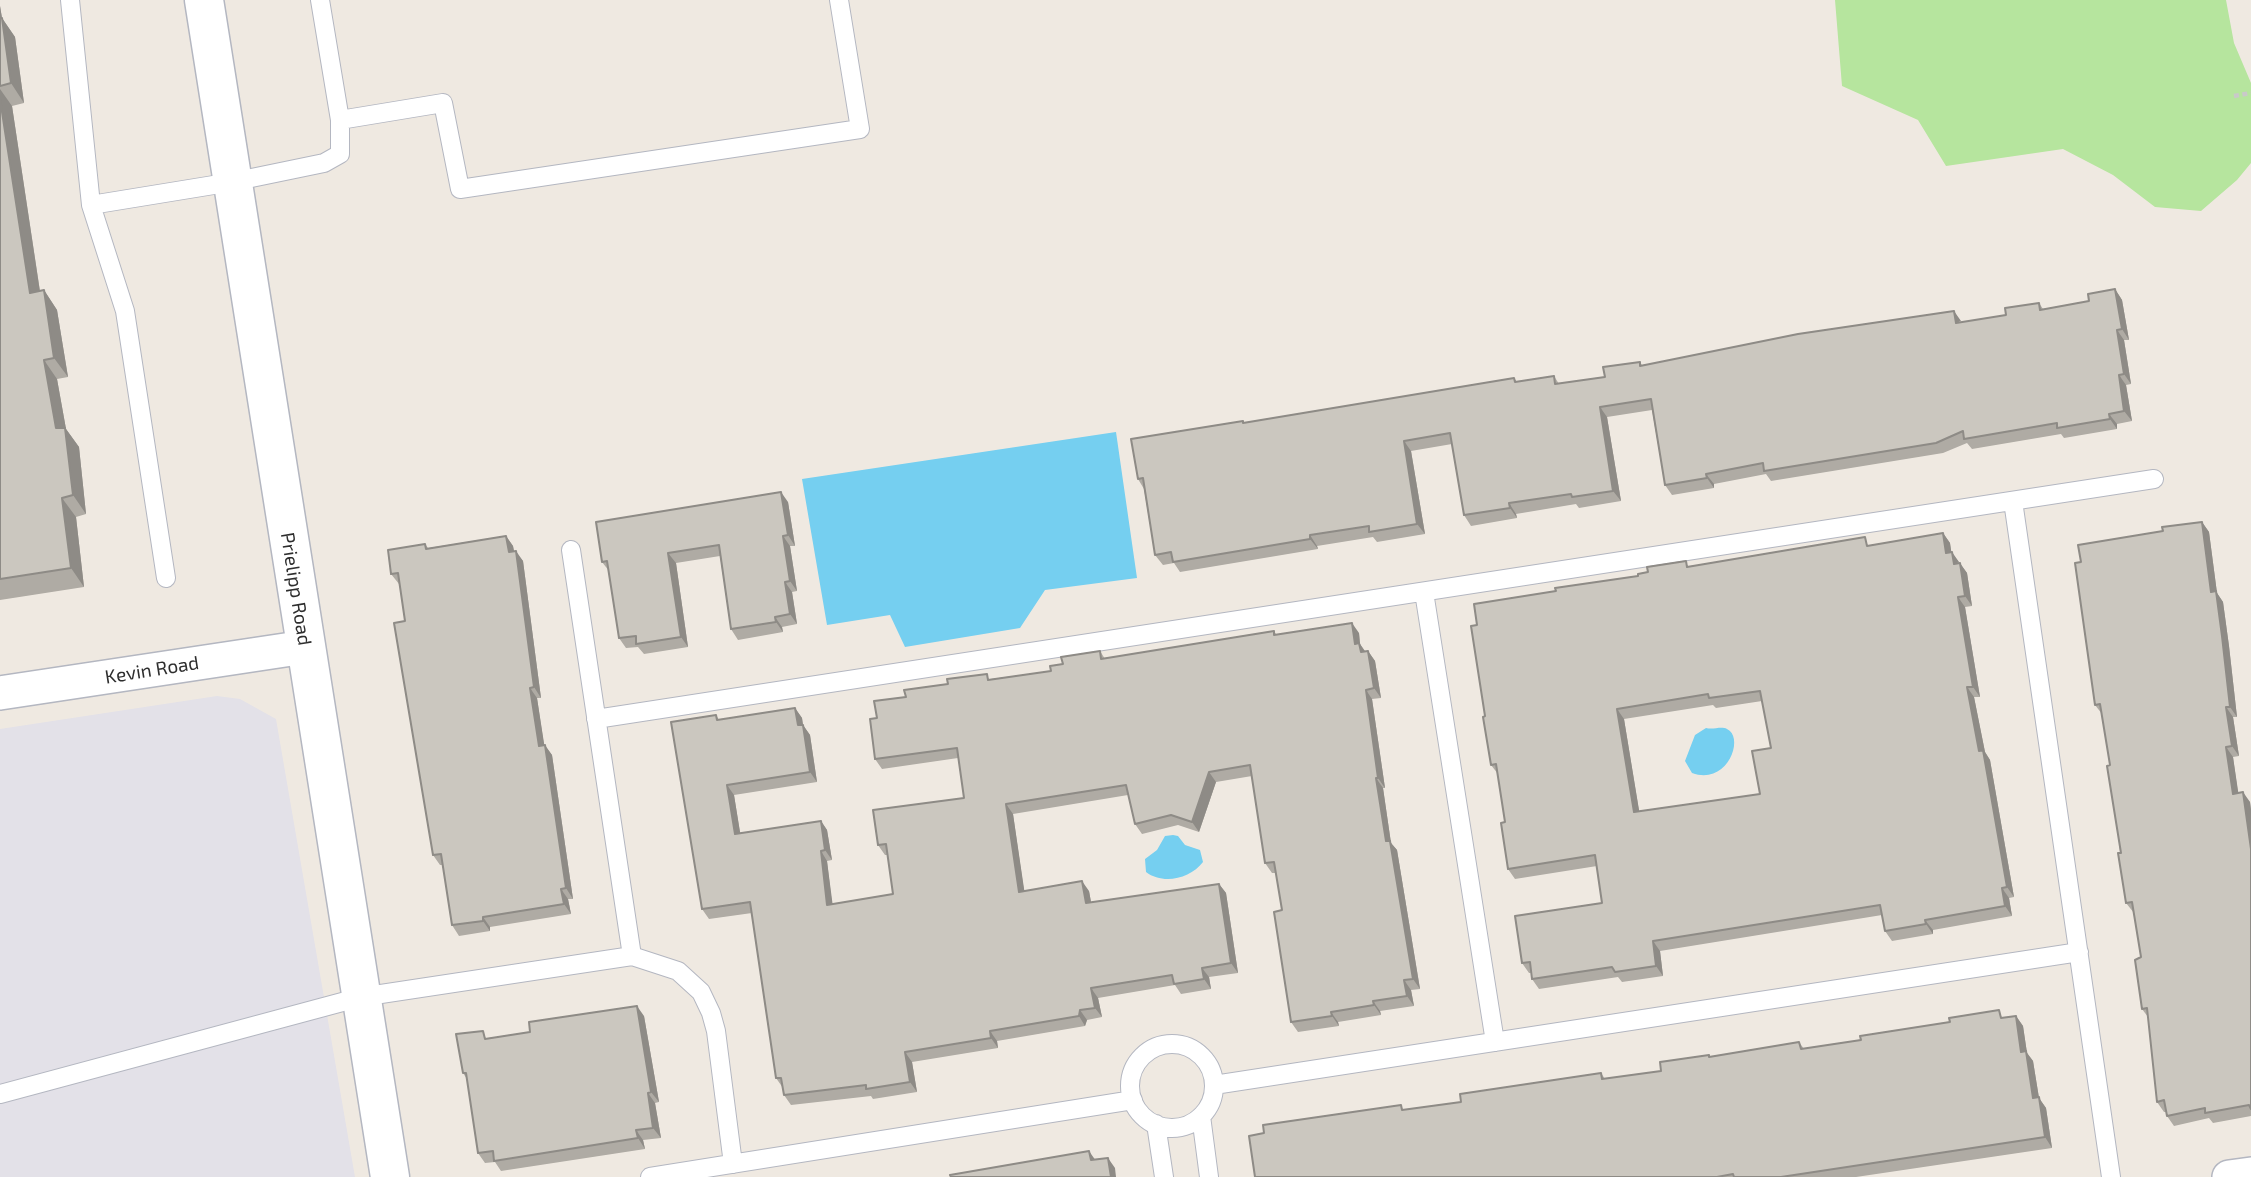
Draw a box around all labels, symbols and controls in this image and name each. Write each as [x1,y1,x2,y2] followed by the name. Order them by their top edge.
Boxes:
[276,531,316,647] street label: Prielipp Road
[103,651,201,689] street label: Kevin Road

